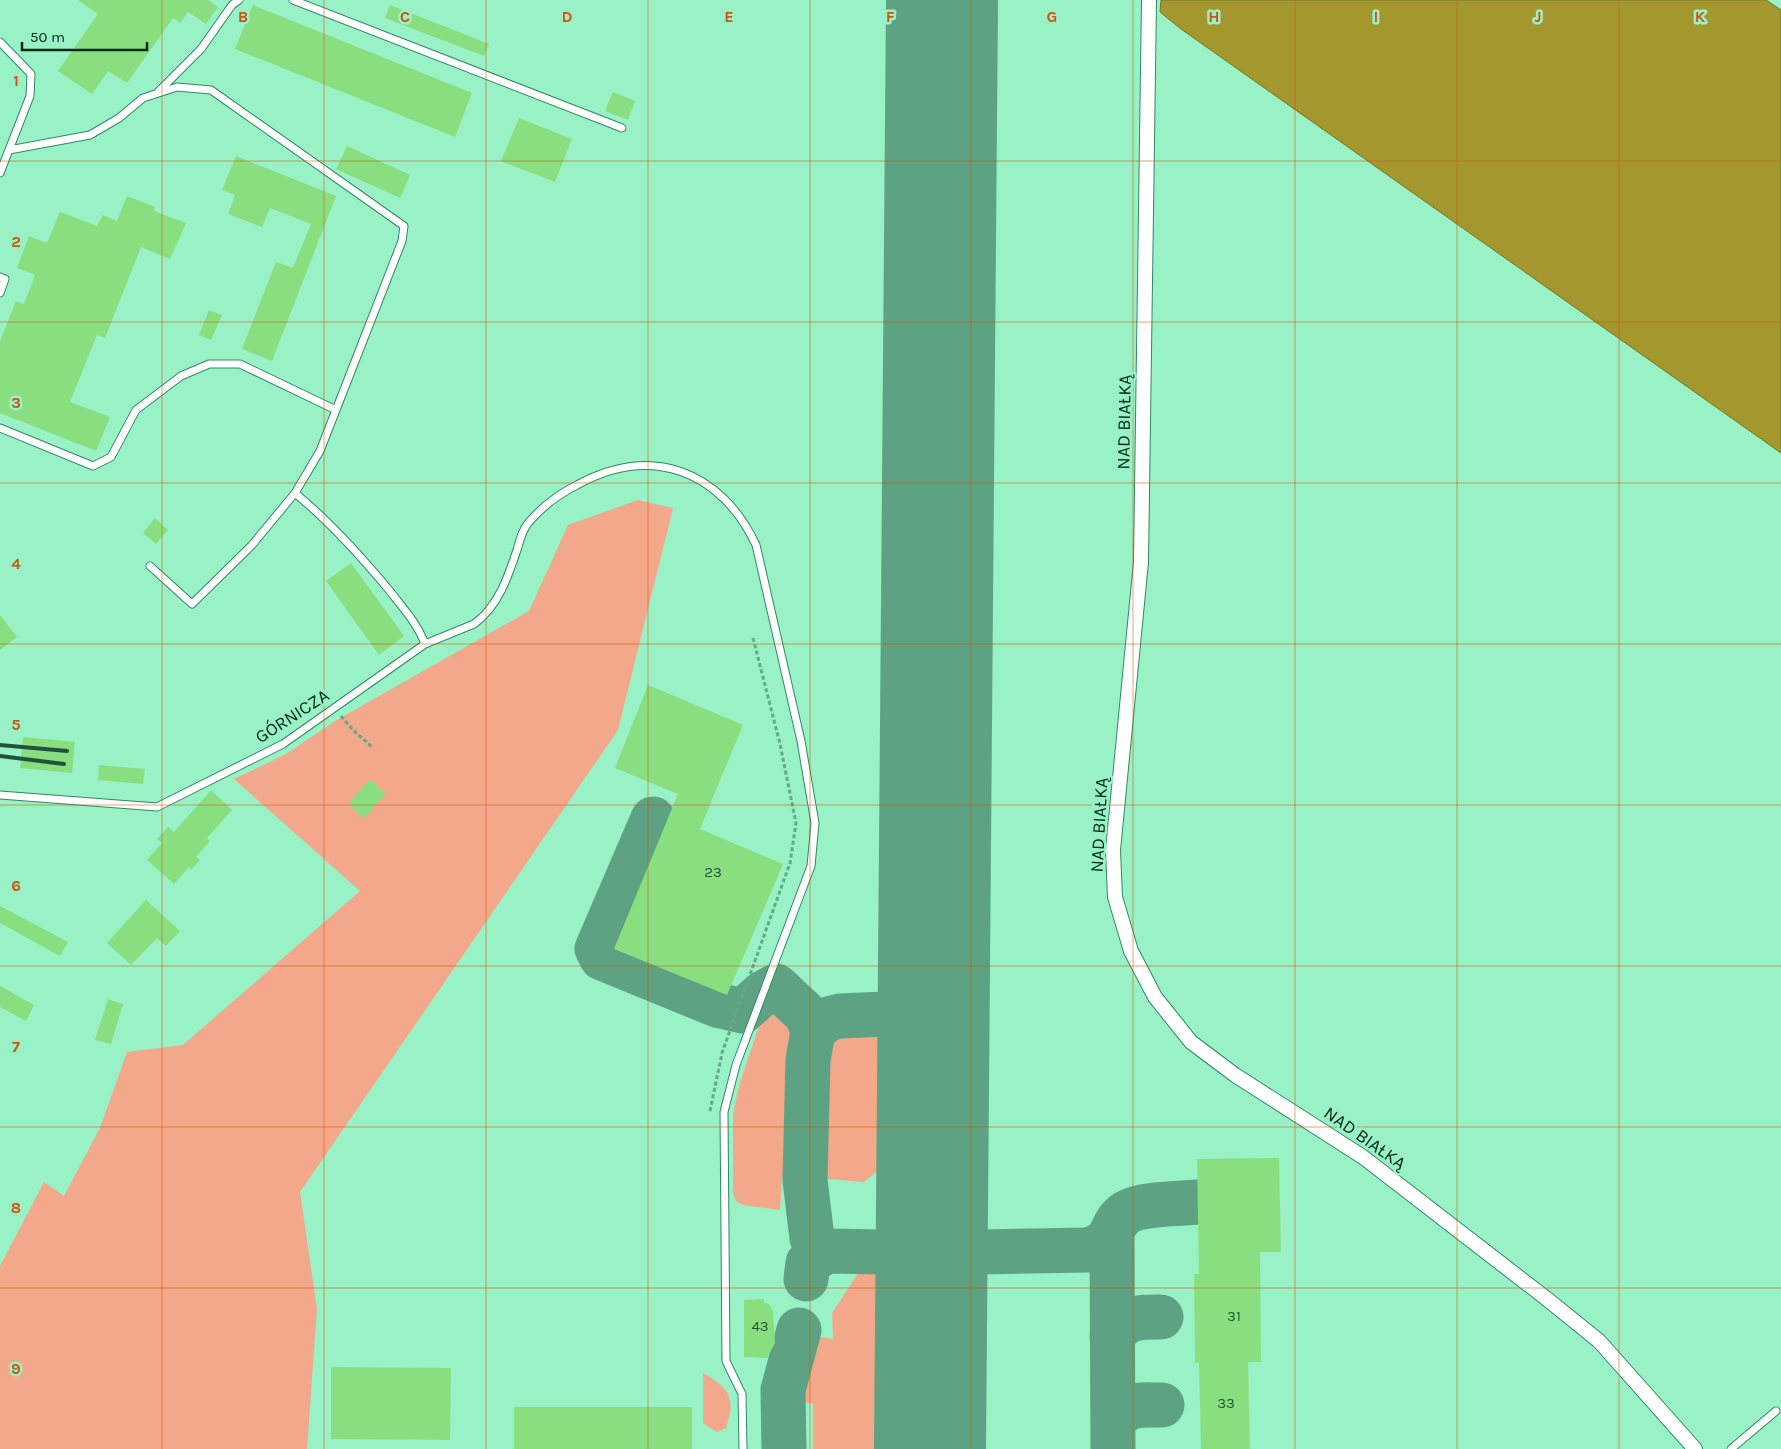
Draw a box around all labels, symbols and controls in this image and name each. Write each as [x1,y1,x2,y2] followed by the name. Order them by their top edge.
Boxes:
[238,7,248,26] text: B
[400,7,410,26] text: C
[562,7,573,26] text: D
[724,7,734,26] text: E
[886,7,895,26] text: F
[1047,7,1057,26] text: G
[1208,7,1220,26] text: H
[1374,7,1378,26] text: I
[1534,7,1542,26] text: J
[1695,7,1706,26] text: K
[22,20,148,52] scale bar
[30,28,65,46] text: 50 m
[13,71,19,90] text: 1
[11,232,21,251] text: 2
[1112,374,1136,470] street label: NAD BIAŁKĄ
[11,393,21,412] text: 3
[11,554,21,573] text: 4
[250,683,333,748] street label: GÓRNICZA
[11,715,21,734] text: 5
[1086,776,1113,873] street label: NAD BIAŁKĄ
[704,863,722,881] house number: 23
[11,876,21,895] text: 6
[12,1037,20,1056] text: 7
[1320,1102,1411,1175] street label: NAD BIAŁKĄ
[11,1198,21,1217] text: 8
[1227,1307,1241,1325] house number: 31
[751,1317,769,1335] house number: 43
[11,1359,21,1378] text: 9
[1217,1394,1235,1412] house number: 33

